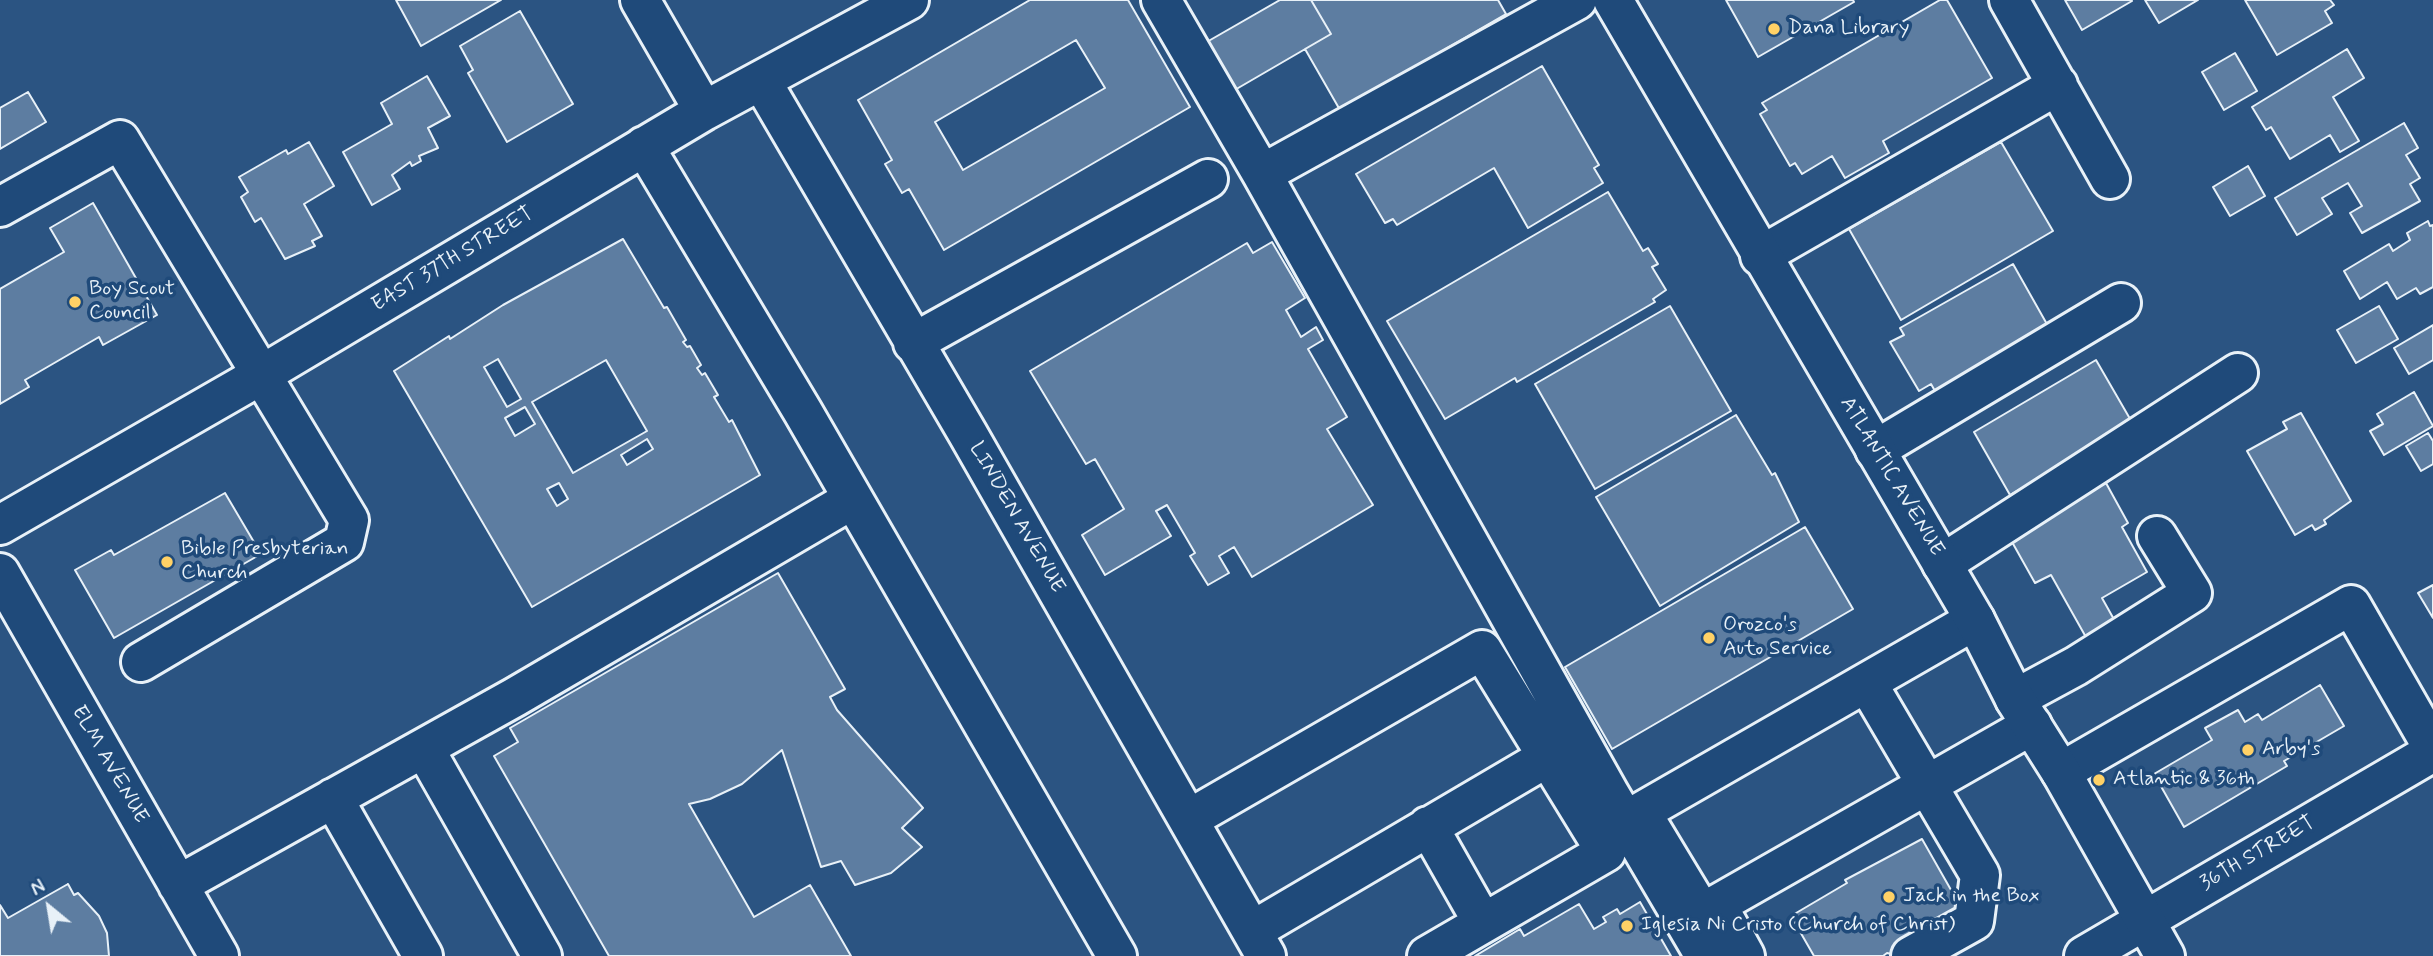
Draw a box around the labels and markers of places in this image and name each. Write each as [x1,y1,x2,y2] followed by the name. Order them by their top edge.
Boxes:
[1788,16,1910,42] place label: Dana Library
[1766,21,1782,37] marker: Dana Library
[89,277,175,327] place label: Boy Scout Council
[67,294,83,310] marker: Boy Scout Council
[181,537,349,587] place label: Bible Presbyterian Church
[159,554,175,570] marker: Bible Presbyterian Church
[1723,613,1832,663] place label: Orozco's Auto Service
[1701,630,1717,646] marker: Orozco's Auto Service
[2262,737,2321,763] place label: Arby's
[2240,742,2256,758] marker: Arby's
[2113,767,2255,793] place label: Atlantic & 36th
[2091,772,2107,788] marker: Atlantic & 36th
[1903,884,2039,910] place label: Jack in the Box
[1881,889,1897,905] marker: Jack in the Box
[1641,913,1955,939] place label: Iglesia Ni Cristo (Church of Christ)
[1619,918,1635,934] marker: Iglesia Ni Cristo (Church of Christ)

